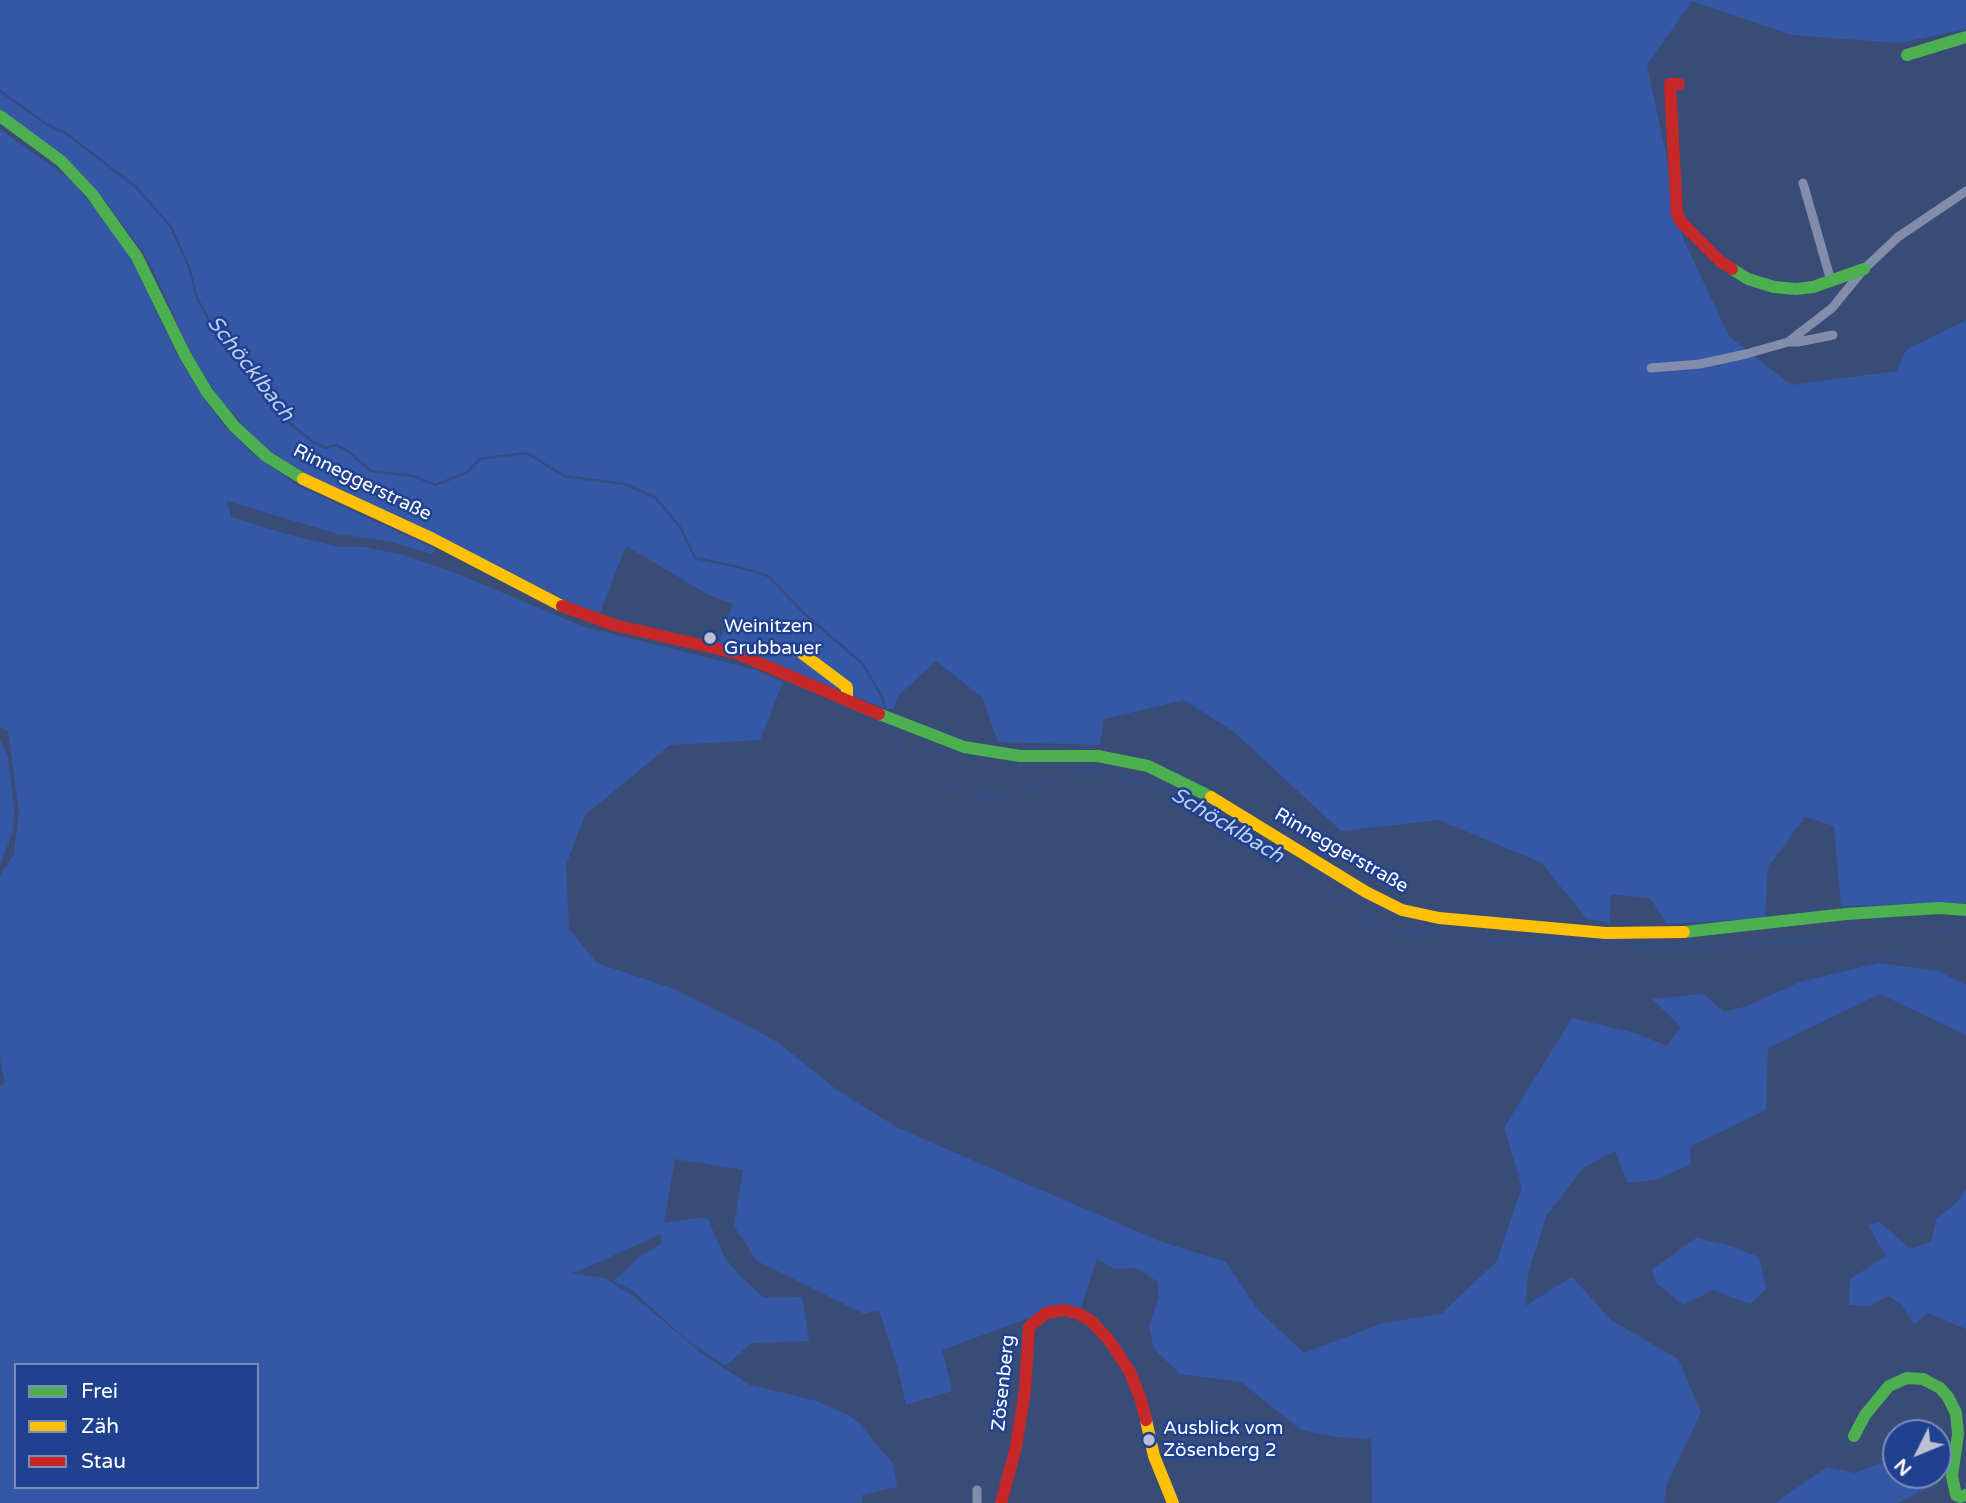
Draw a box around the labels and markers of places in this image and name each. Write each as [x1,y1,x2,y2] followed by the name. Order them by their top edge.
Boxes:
[724,616,821,660] place label: Weinitzen Grubbauer
[702,630,718,646] marker: Weinitzen Grubbauer
[1163,1418,1283,1462] place label: Ausblick vom Zösenberg 2
[1141,1432,1157,1448] marker: Ausblick vom Zösenberg 2

